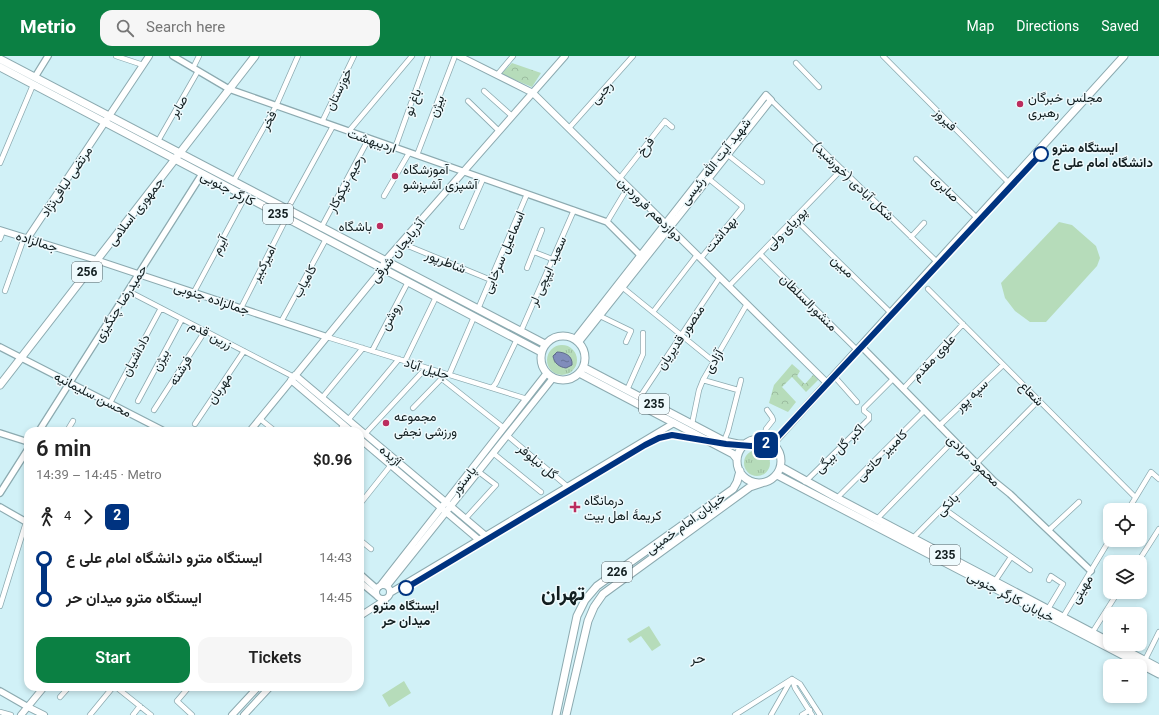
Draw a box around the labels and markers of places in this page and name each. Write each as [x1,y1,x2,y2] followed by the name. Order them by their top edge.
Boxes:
[1028,89,1103,124] place label: مجلس خبرگان رهبری
[1015,99,1025,109] marker: مجلس خبرگان رهبری
[1052,139,1153,174] place label: ایستگاه مترو دانشگاه امام علی ع
[1033,146,1049,162] marker: ایستگاه مترو دانشگاه امام علی ع
[403,161,479,196] place label: آموزشگاه آشپزی آشپزشو
[390,171,400,181] marker: آموزشگاه آشپزی آشپزشو
[338,218,372,238] place label: باشگاه
[375,221,385,231] marker: باشگاه
[394,408,457,443] place label: مجموعه ورزشی نجفی
[381,418,391,428] marker: مجموعه ورزشی نجفی
[584,492,662,527] place label: درمانگاه کریمهٔ اهل بیت
[569,501,581,513] marker: درمانگاه کریمهٔ اهل بیت
[398,580,414,596] marker: ایستگاه مترو میدان حر
[373,597,439,632] place label: ایستگاه مترو میدان حر

